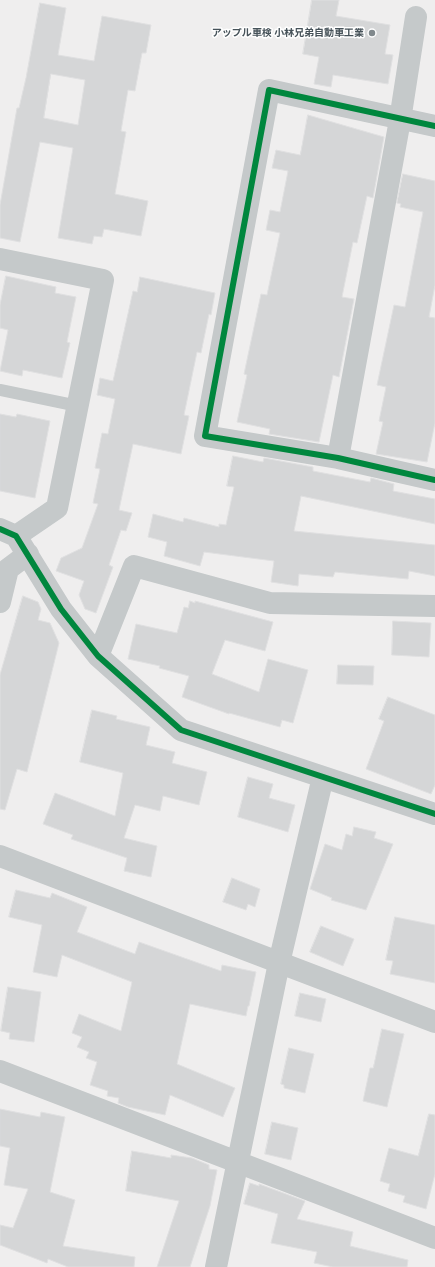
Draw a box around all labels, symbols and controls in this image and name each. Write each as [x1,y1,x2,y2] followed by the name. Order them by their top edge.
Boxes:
[212,27,364,39] place label: アップル車検 小林兄弟自動車工業
[367,28,377,38] marker: アップル車検 小林兄弟自動車工業

